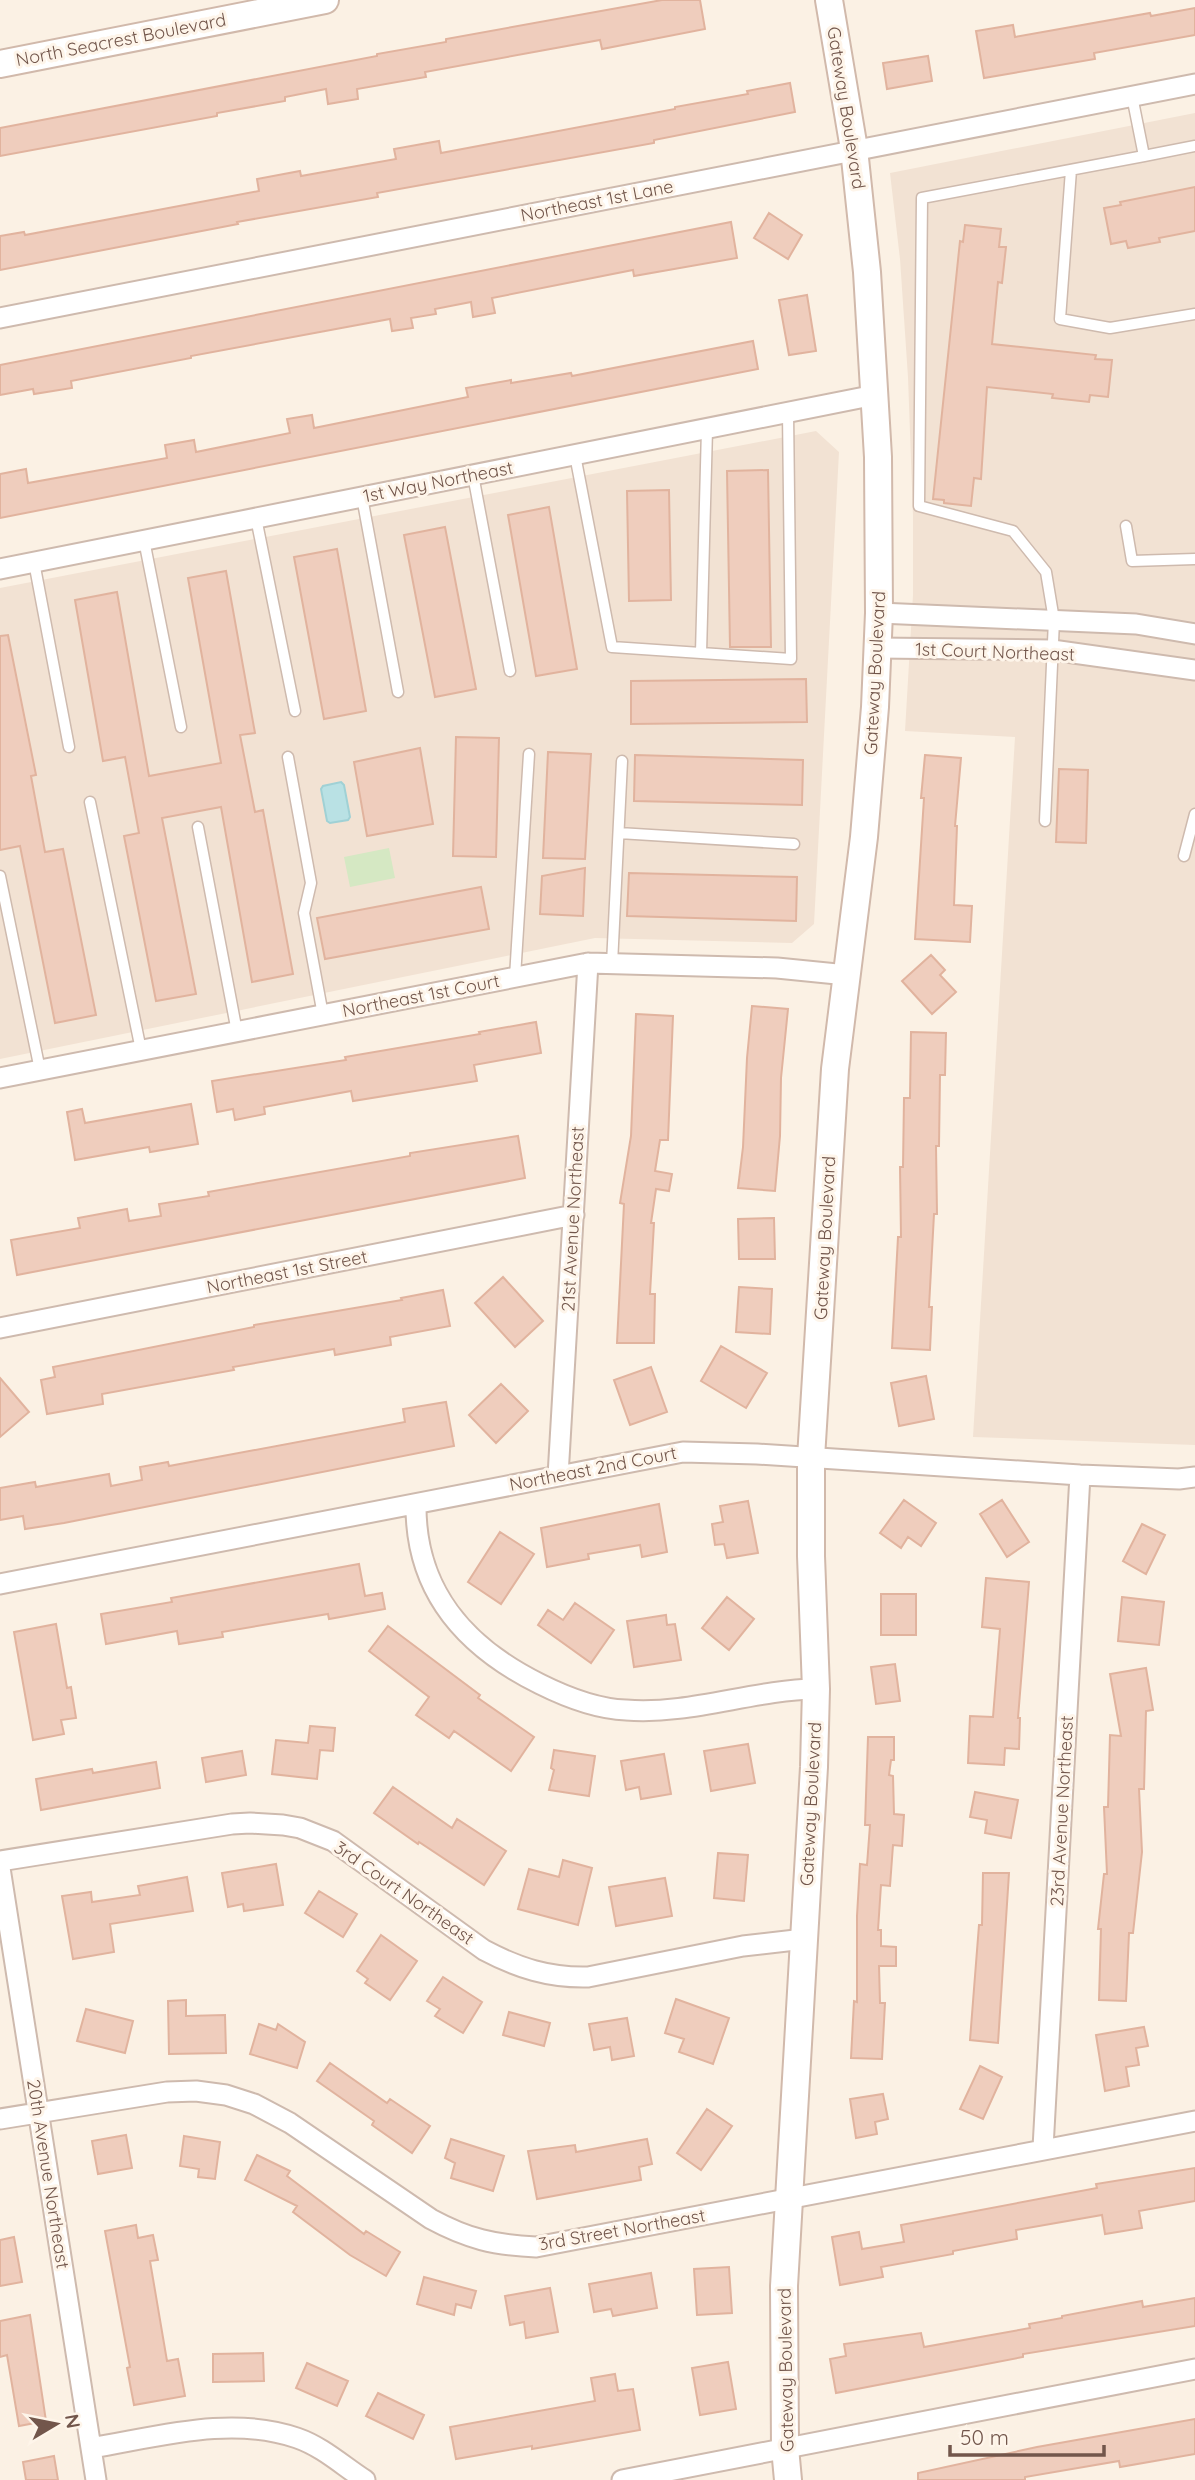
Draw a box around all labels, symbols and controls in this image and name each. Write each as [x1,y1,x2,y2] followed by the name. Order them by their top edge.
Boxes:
[14,8,228,71] street label: North Seacrest Boulevard
[822,25,871,191] street label: Gateway Boulevard
[519,174,675,227] street label: Northeast 1st Lane
[361,456,515,507] street label: 1st Way Northeast
[859,590,890,756] street label: Gateway Boulevard
[915,637,1075,666] street label: 1st Court Northeast
[340,969,502,1022] street label: Northeast 1st Court
[556,1126,589,1312] street label: 21st Avenue Northeast
[809,1155,840,1321] street label: Gateway Boulevard
[205,1245,369,1298] street label: Northeast 1st Street
[507,1441,679,1496] street label: Northeast 2nd Court
[1045,1715,1078,1907] street label: 23rd Avenue Northeast
[795,1721,826,1887] street label: Gateway Boulevard
[330,1836,479,1949] street label: 3rd Court Northeast
[22,2078,75,2270] street label: 20th Avenue Northeast
[537,2204,707,2255] street label: 3rd Street Northeast
[773,2288,798,2452] street label: Gateway Boulevard
[21,2389,91,2459] north arrow
[60,2412,86,2430] text: N
[950,2414,1104,2458] scale bar
[960,2424,1009,2450] text: 50 m

